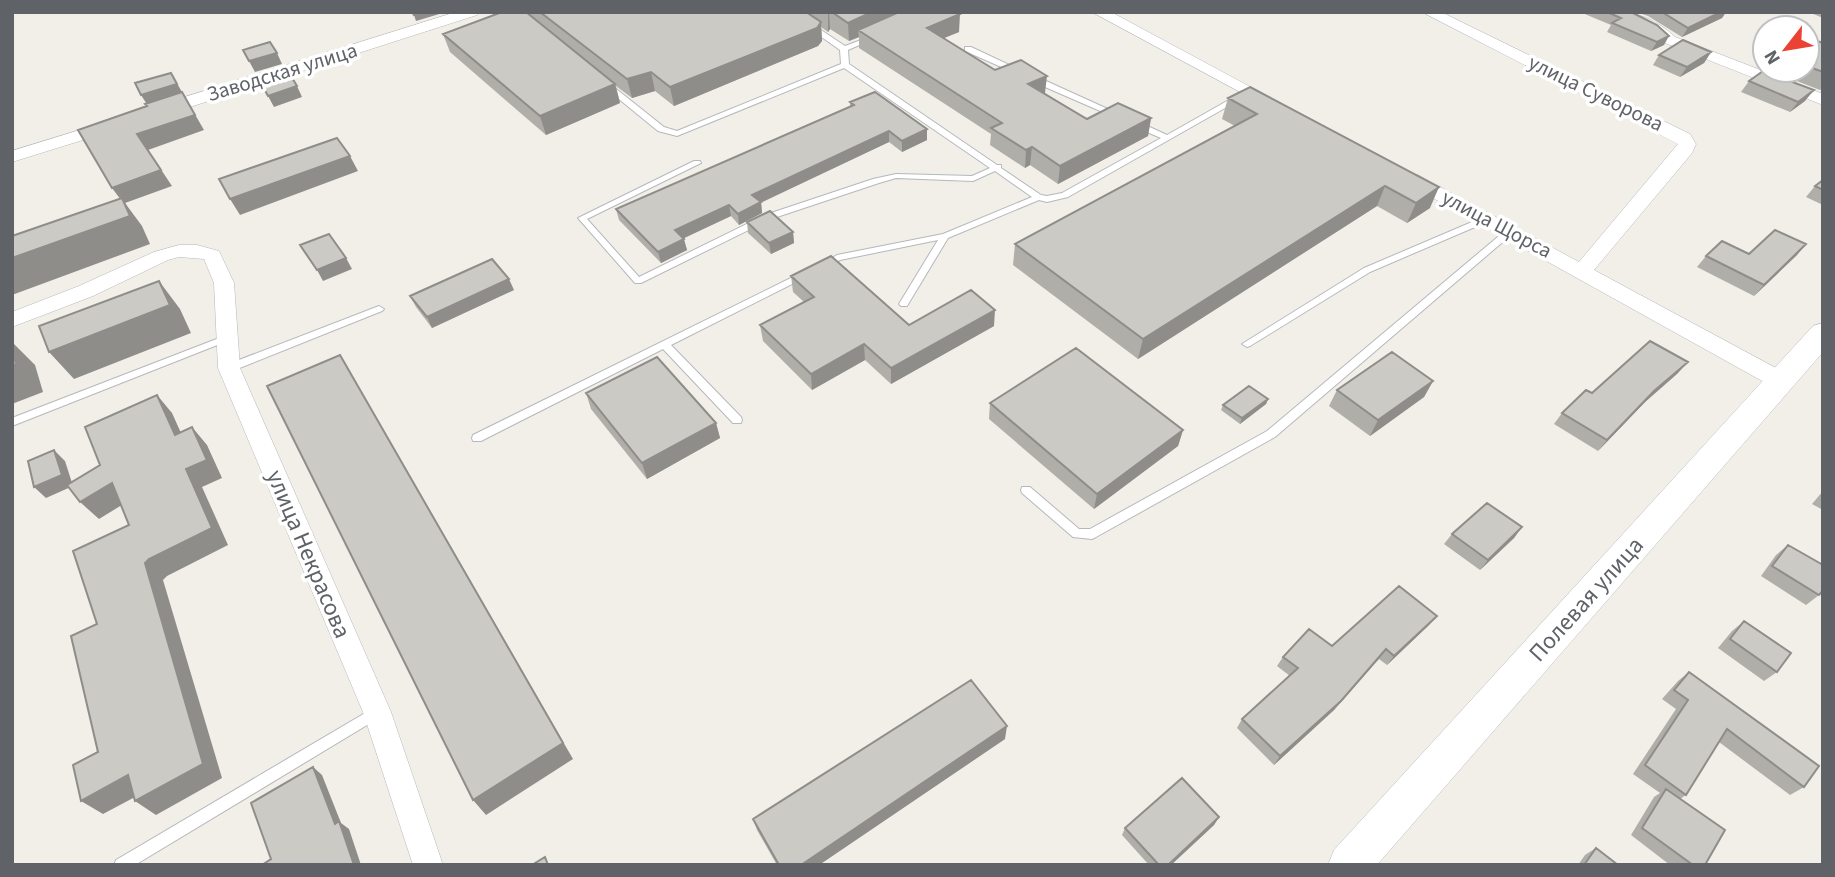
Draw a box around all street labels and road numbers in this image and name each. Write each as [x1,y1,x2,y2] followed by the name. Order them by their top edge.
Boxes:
[203,35,361,109] street label: Заводская улица
[1523,47,1669,139] street label: улица Суворова
[1437,182,1557,266] street label: улица Щорса
[257,465,360,644] street label: улица Некрасова
[1521,529,1652,670] street label: Полевая улица

